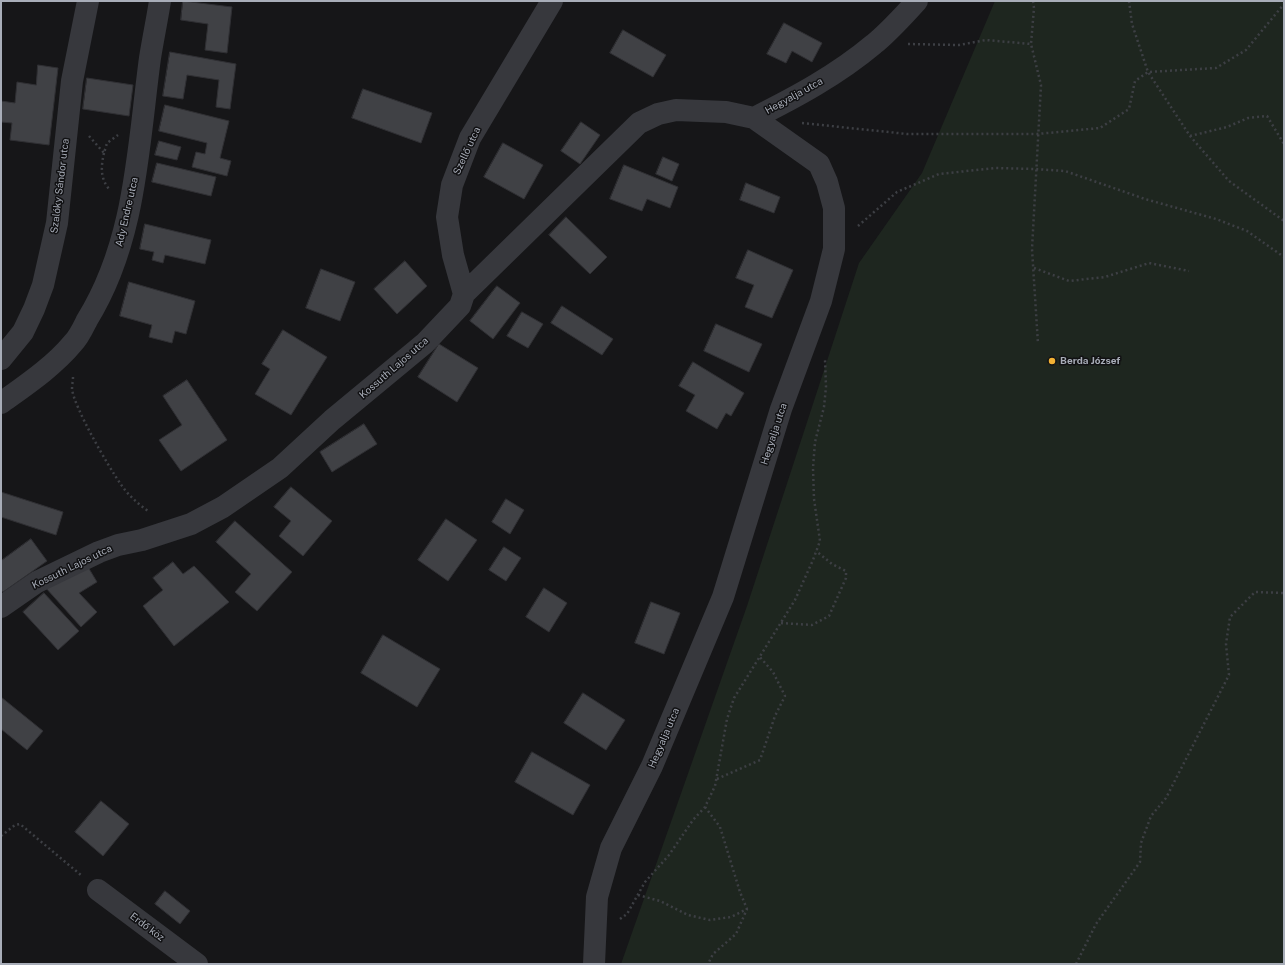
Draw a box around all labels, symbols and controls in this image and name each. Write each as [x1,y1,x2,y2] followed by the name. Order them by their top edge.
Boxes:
[763,75,825,117] street label: Hegyalja utca
[451,125,483,177] street label: Szellő utca
[48,138,72,234] street label: Szalóky Sándor utca
[113,176,141,248] street label: Ady Endre utca
[357,335,431,401] street label: Kossuth Lajos utca
[1060,355,1120,367] place label: Berda József
[1047,356,1057,366] marker: Berda József
[758,402,790,466] street label: Hegyalja utca
[30,542,114,592] street label: Kossuth Lajos utca
[646,706,682,770] street label: Hegyalja utca
[128,910,166,944] street label: Erdő köz

